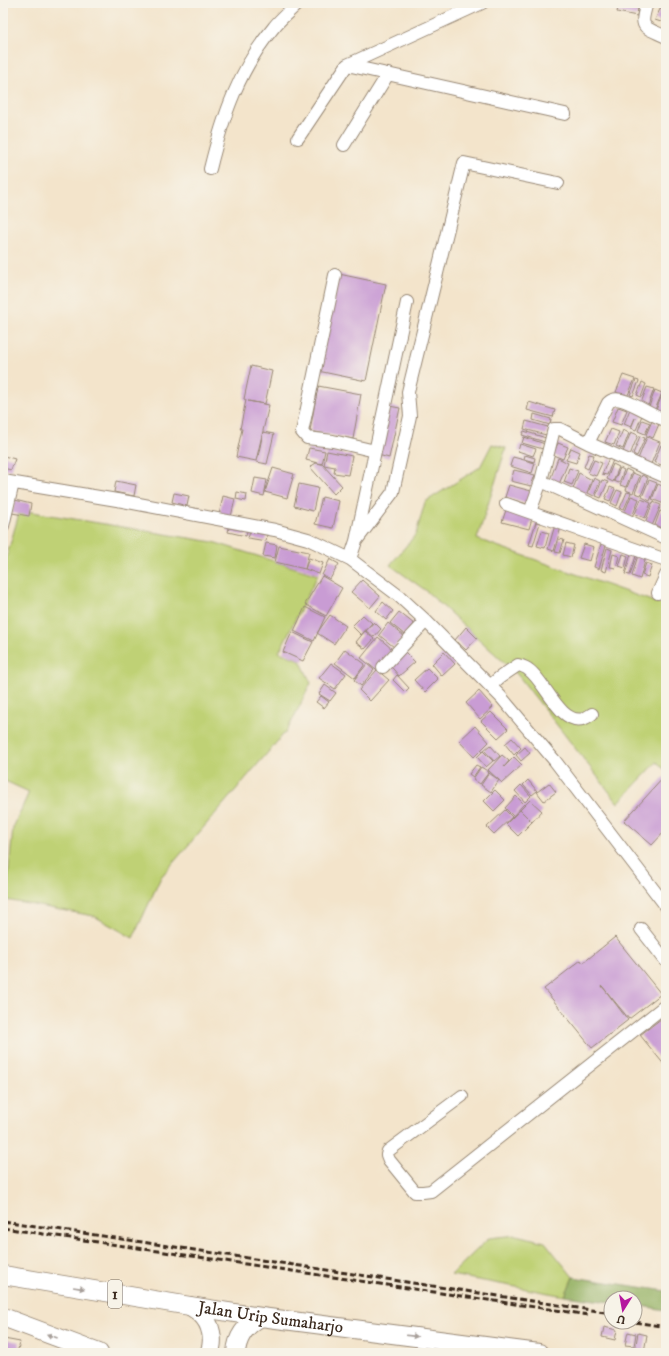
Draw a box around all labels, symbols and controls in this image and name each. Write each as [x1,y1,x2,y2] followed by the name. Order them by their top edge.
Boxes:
[108,1280,122,1308] road number: 1
[73,1285,85,1291] one-way arrow
[603,1290,643,1330] north arrow
[195,1296,344,1339] street label: Jalan Urip Sumaharjo
[615,1311,627,1327] text: U
[46,1333,58,1339] one-way arrow
[406,1333,419,1340] one-way arrow

